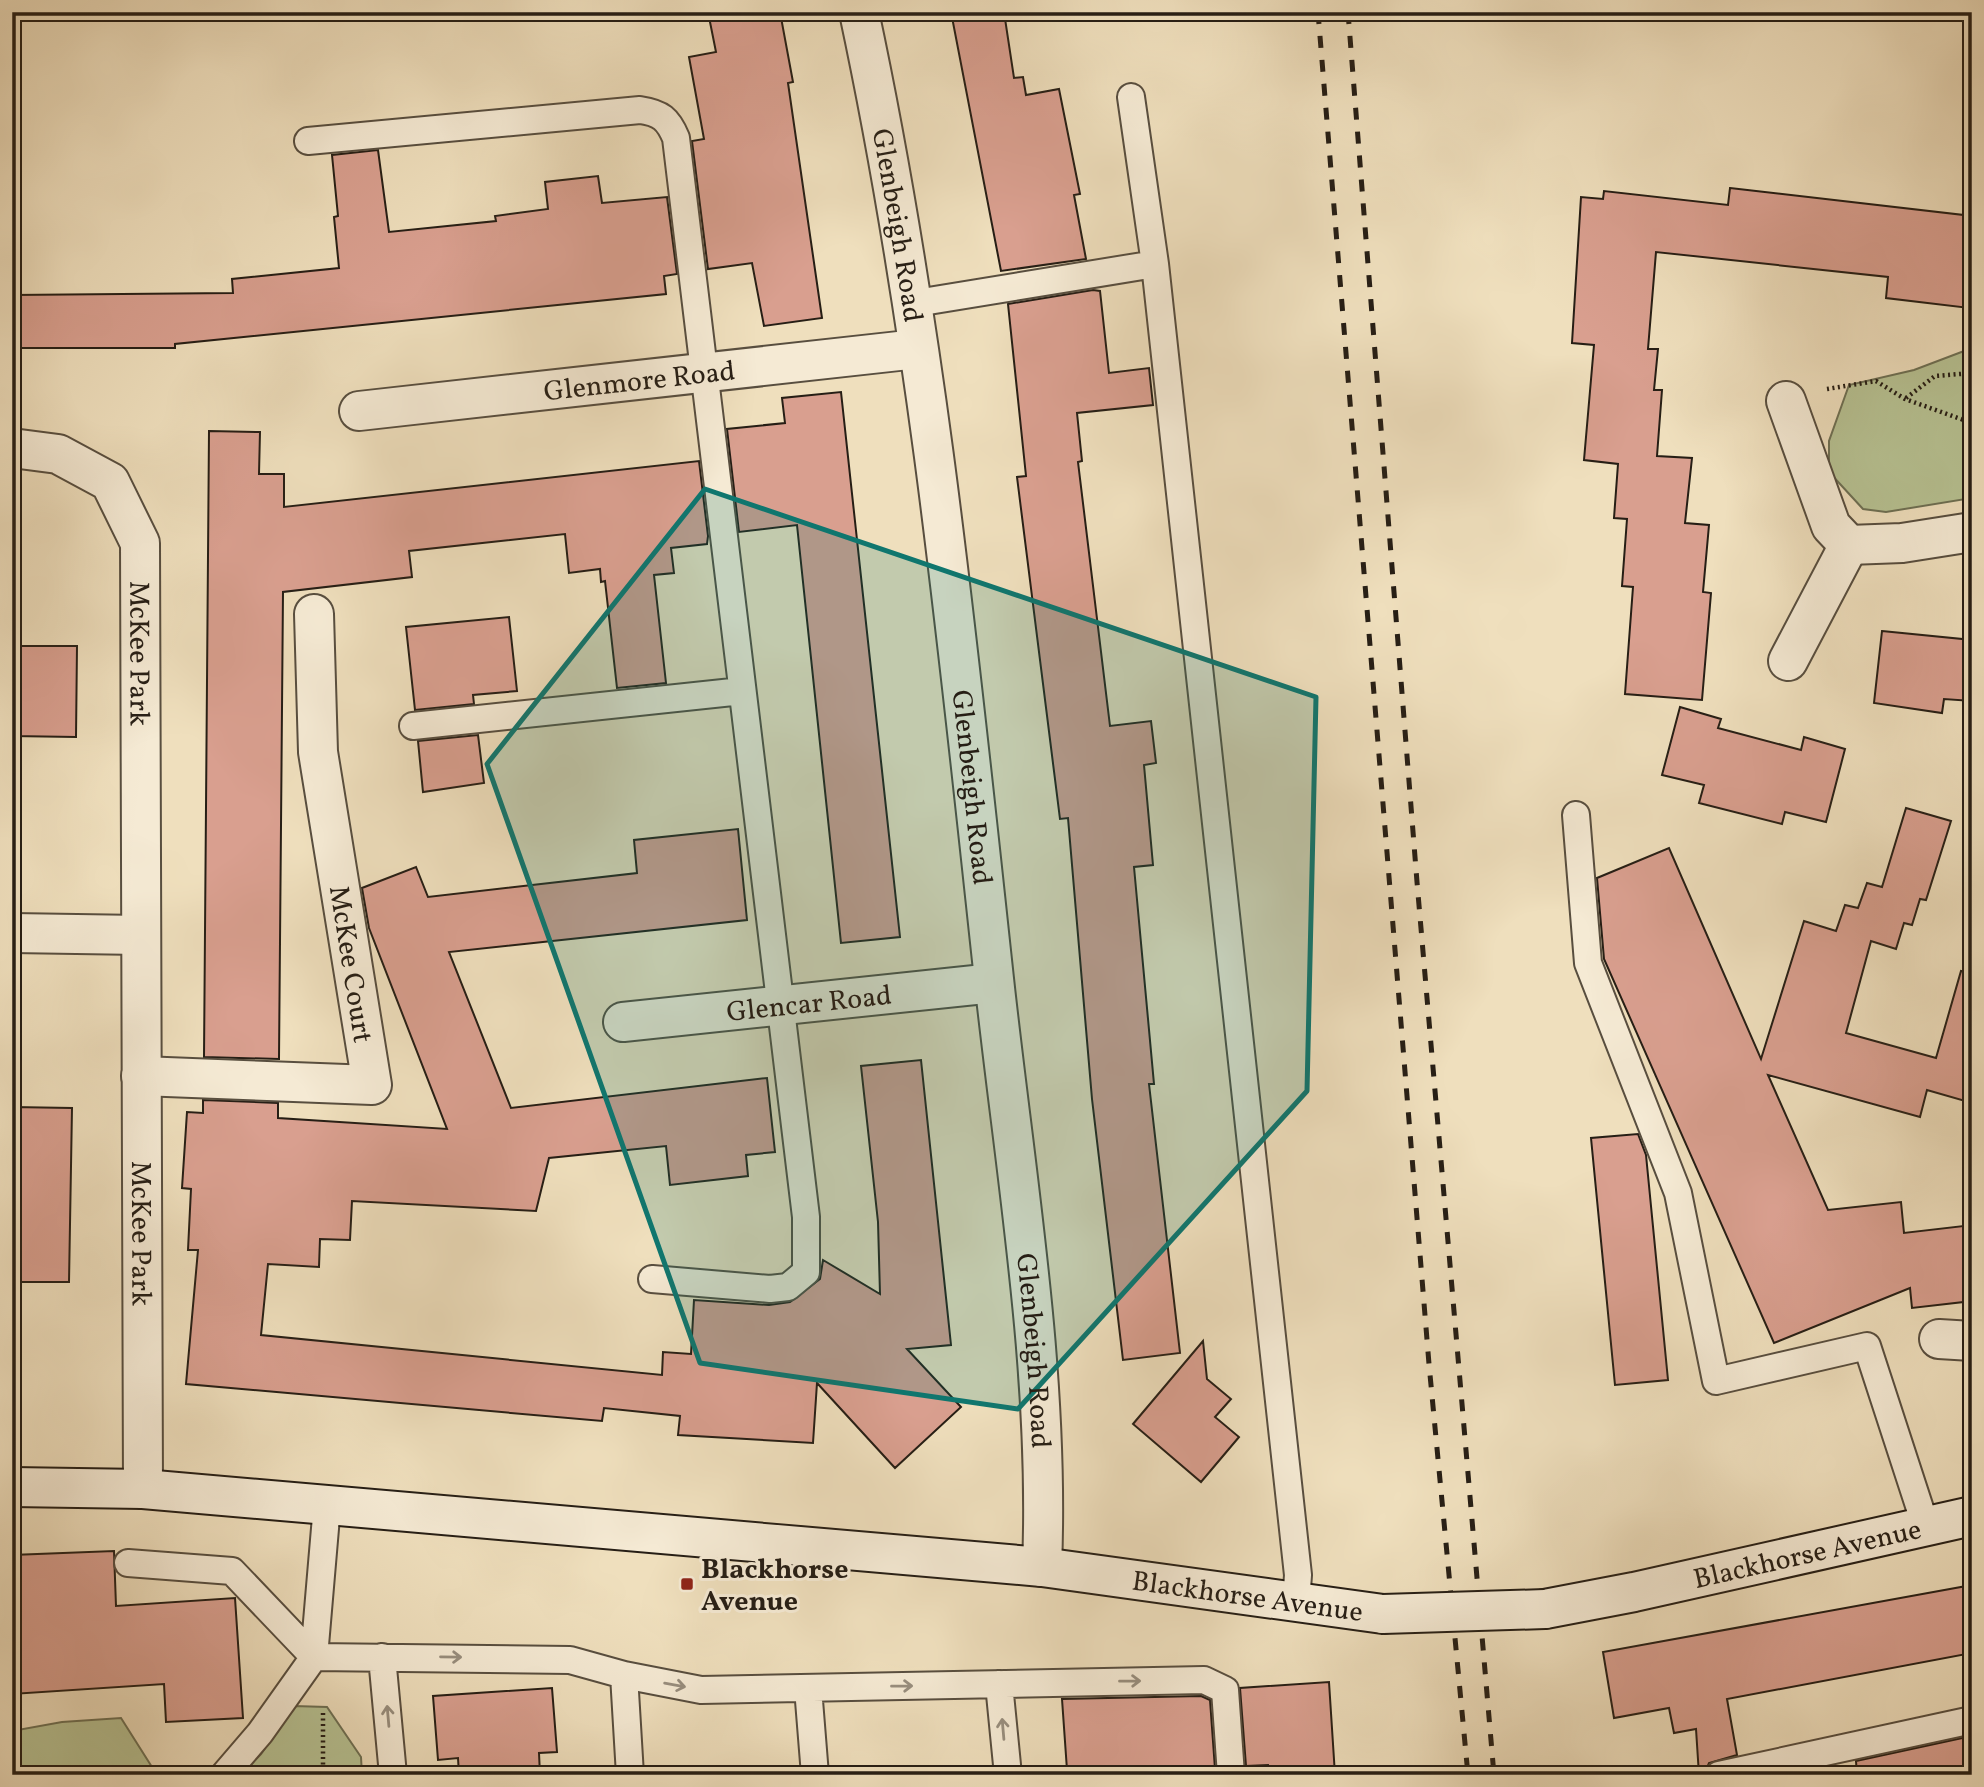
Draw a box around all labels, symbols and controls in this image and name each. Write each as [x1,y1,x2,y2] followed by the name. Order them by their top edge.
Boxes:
[861,126,932,325] street label: Glenbeigh Road
[542,352,737,412] street label: Glenmore Road
[118,581,158,726] street label: McKee Park
[941,688,1001,887] street label: Glenbeigh Road
[318,883,381,1046] street label: McKee Court
[725,977,894,1033] street label: Glencar Road
[120,1161,159,1306] street label: McKee Park
[1005,1251,1059,1449] street label: Glenbeigh Road
[1690,1511,1925,1600] street label: Blackhorse Avenue
[701,1551,848,1622] place label: Blackhorse Avenue
[1129,1563,1365,1633] street label: Blackhorse Avenue
[679,1576,695,1592] marker: Blackhorse Avenue
[439,1651,462,1664] one-way arrow
[1118,1675,1141,1688] one-way arrow
[663,1679,686,1692] one-way arrow
[890,1679,913,1693] one-way arrow
[381,1705,394,1728] one-way arrow
[997,1719,1010,1741] one-way arrow

